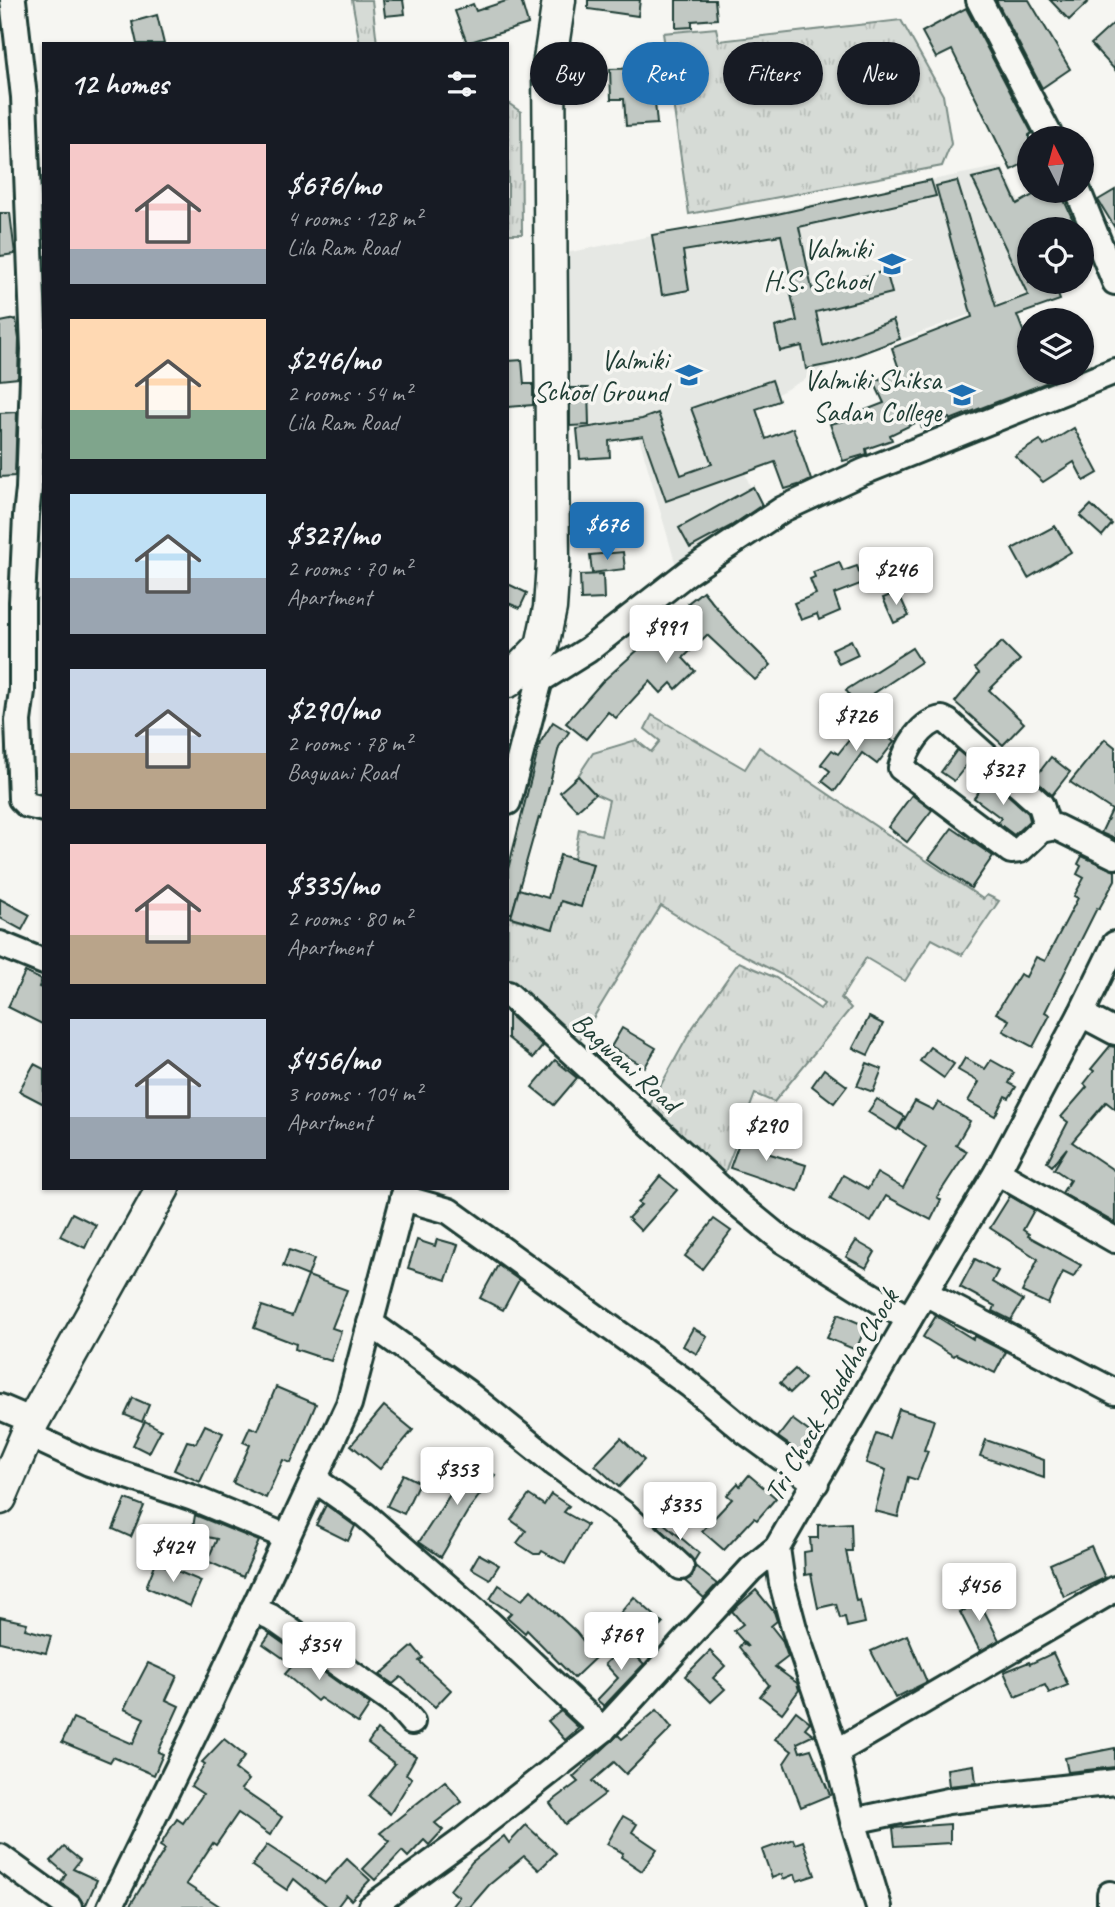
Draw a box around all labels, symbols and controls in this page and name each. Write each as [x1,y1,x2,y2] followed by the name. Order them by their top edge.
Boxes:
[530,42,608,105] chip: Buy
[622,42,709,105] chip: Rent
[723,42,823,105] chip: Filters
[837,42,920,105] chip: New
[70,65,168,103] text: 12 homes
[443,65,481,103] icon: filters
[1017,126,1094,203] north arrow
[1017,126,1094,385] map controls
[287,166,381,204] text: $676/mo
[126,172,210,256] icon: home
[287,204,422,233] text: 4 rooms · 128 m²
[1017,217,1094,294] button: locate
[764,231,876,298] place label: Valmiki H.S. School
[287,233,398,262] text: Lila Ram Road
[877,249,907,279] school or university icon: Valmiki H.S. School
[1017,308,1094,385] button: layers
[287,341,380,379] text: $246/mo
[533,342,672,409] place label: Valmiki School Ground
[126,347,210,431] icon: home
[674,360,704,390] school or university icon: Valmiki School Ground
[804,362,943,429] place label: Valmiki Shiksa Sadan College
[287,379,411,408] text: 2 rooms · 54 m²
[947,380,977,410] school or university icon: Valmiki Shiksa Sadan College
[287,408,398,437] text: Lila Ram Road
[566,503,648,562] pin: $676
[586,510,628,539] text: $676
[287,516,379,554] text: $327/mo
[126,522,210,606] icon: home
[855,548,937,607] pin: $246
[287,554,411,583] text: 2 rooms · 70 m²
[875,555,917,584] text: $246
[287,583,372,612] text: Apartment
[625,606,707,665] pin: $991
[646,613,686,642] text: $991
[287,691,379,729] text: $290/mo
[815,694,897,753] pin: $726
[126,697,210,781] icon: home
[835,701,877,730] text: $726
[287,729,411,758] text: 2 rooms · 78 m²
[962,748,1044,807] pin: $327
[982,755,1024,784] text: $327
[287,758,397,787] text: Bagwani Road
[287,866,379,904] text: $335/mo
[126,872,210,956] icon: home
[287,904,411,933] text: 2 rooms · 80 m²
[287,933,372,962] text: Apartment
[565,1004,690,1122] street label: Bagwani Road
[287,1041,380,1079] text: $456/mo
[126,1047,210,1131] icon: home
[287,1079,422,1108] text: 3 rooms · 104 m²
[725,1104,807,1163] pin: $290
[287,1108,372,1137] text: Apartment
[745,1111,787,1140] text: $290
[756,1281,907,1507] street label: Tri Chock -Buddha Chock
[416,1448,498,1507] pin: $353
[436,1455,478,1484] text: $353
[639,1482,721,1542] pin: $335
[659,1490,701,1519] text: $335
[132,1524,214,1584] pin: $424
[152,1532,194,1561] text: $424
[938,1564,1020,1623] pin: $456
[958,1571,1000,1600] text: $456
[580,1612,662,1672] pin: $769
[600,1620,642,1649] text: $769
[278,1622,360,1682] pin: $354
[298,1630,340,1659] text: $354

